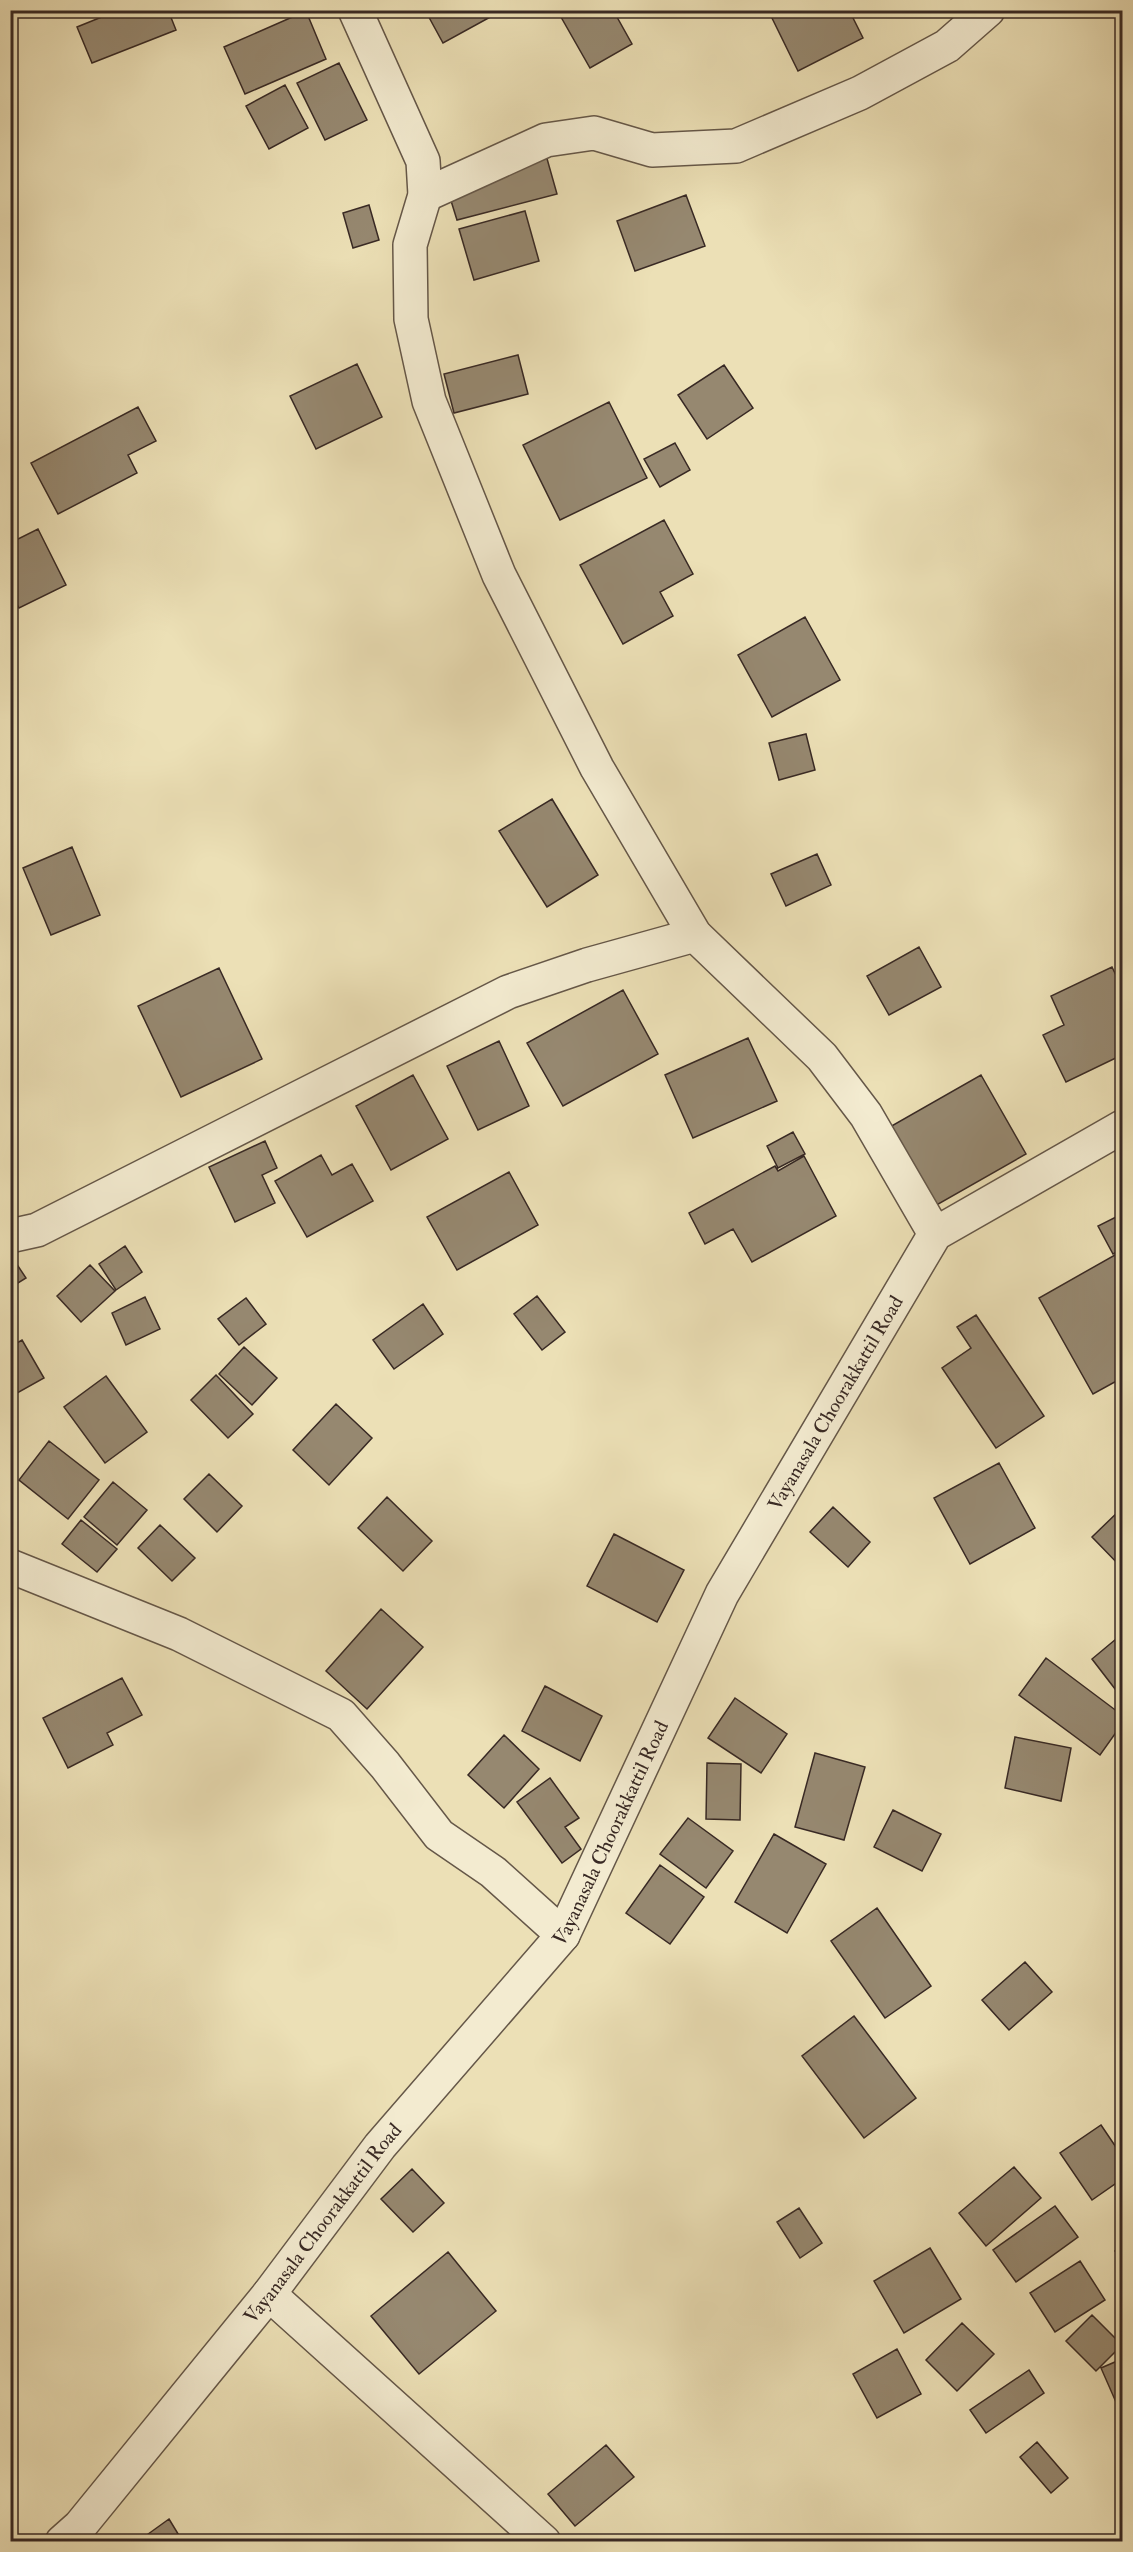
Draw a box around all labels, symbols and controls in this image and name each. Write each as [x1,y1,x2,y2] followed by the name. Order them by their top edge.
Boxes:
[762,1291,909,1515] street label: Vayanasala Choorakkattil Road
[547,1717,674,1951] street label: Vayanasala Choorakkattil Road
[238,2118,407,2329] street label: Vayanasala Choorakkattil Road

